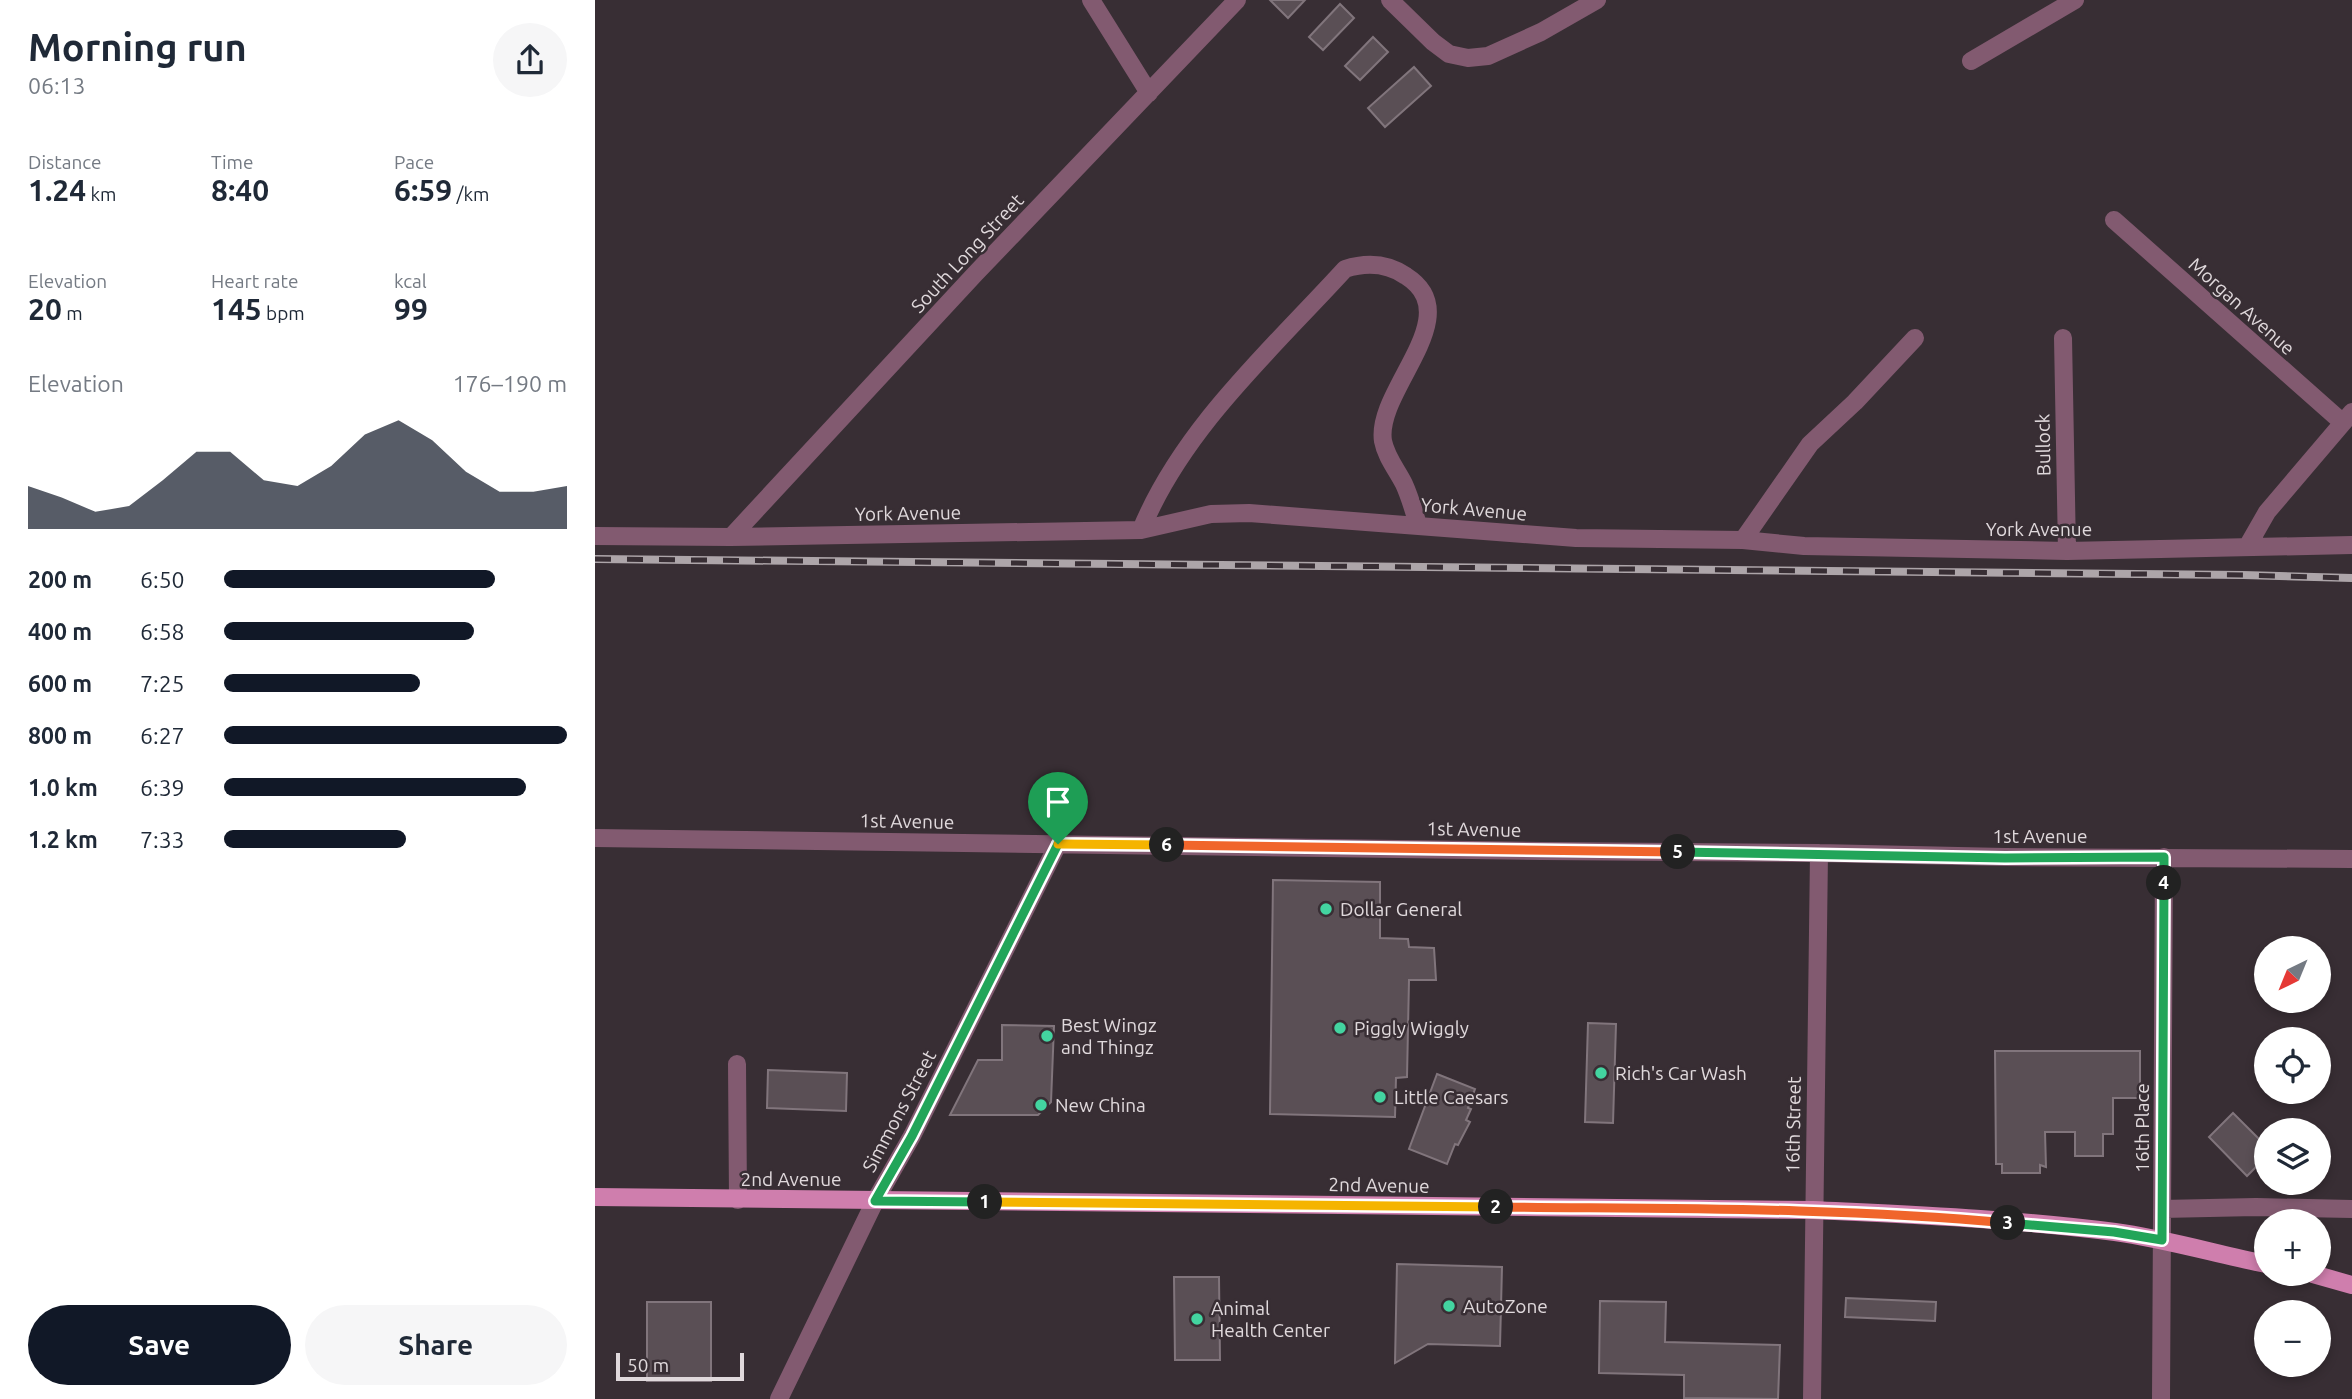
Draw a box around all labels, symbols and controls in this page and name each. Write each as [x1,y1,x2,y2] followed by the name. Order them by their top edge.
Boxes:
[493,23,567,97] button: share
[28,26,247,68] text: Morning run
[28,73,86,98] text: 06:13
[28,151,102,173] text: Distance
[211,151,253,173] text: Time
[394,151,434,173] text: Pace
[28,173,86,207] text: 1.24
[211,173,269,207] text: 8:40
[394,173,452,207] text: 6:59
[86,183,116,205] text: km
[452,183,490,205] text: /km
[906,189,1028,317] street label: South Long Street
[2185,253,2299,359] street label: Morgan Avenue
[28,270,107,292] text: Elevation
[211,270,298,292] text: Heart rate
[394,270,427,292] text: kcal
[28,292,62,326] text: 20
[211,292,262,326] text: 145
[394,292,428,326] text: 99
[62,302,83,324] text: m
[262,302,305,324] text: bpm
[28,371,124,396] text: Elevation
[453,371,567,396] text: 176–190 m
[2031,413,2055,476] street label: Bullock
[1420,493,1528,525] street label: York Avenue
[855,501,961,525] street label: York Avenue
[1986,518,2092,540] street label: York Avenue
[28,567,92,592] text: 200 m
[140,567,185,592] text: 6:50
[28,619,92,644] text: 400 m
[140,619,185,644] text: 6:58
[28,671,92,696] text: 600 m
[140,671,185,696] text: 7:25
[28,723,92,748] text: 800 m
[140,723,185,748] text: 6:27
[1028,772,1088,844] pin
[28,775,98,800] text: 1.0 km
[140,775,185,800] text: 6:39
[1039,783,1077,821] icon: arrive
[859,809,955,833] street label: 1st Avenue
[1426,817,1522,841] street label: 1st Avenue
[1993,825,2087,847] street label: 1st Avenue
[28,827,98,852] text: 1.2 km
[140,827,185,852] text: 7:33
[1149,828,1185,862] pin: 6
[1161,833,1172,855] text: 6
[1661,834,1695,870] pin: 5
[1672,840,1683,862] text: 5
[2147,866,2181,900] pin: 4
[2158,871,2169,893] text: 4
[1340,898,1462,920] place label: Dollar General
[1318,901,1334,917] marker: Dollar General
[2254,936,2331,1013] north arrow
[2254,936,2331,1377] map controls
[1061,1014,1157,1058] place label: Best Wingz and Thingz
[1354,1017,1469,1039] place label: Piggly Wiggly
[1332,1020,1348,1036] marker: Piggly Wiggly
[2254,1027,2331,1104] button: locate
[1039,1028,1055,1044] marker: Best Wingz and Thingz
[858,1046,941,1176] street label: Simmons Street
[1615,1062,1747,1084] place label: Rich's Car Wash
[1593,1065,1609,1081] marker: Rich's Car Wash
[1781,1076,1805,1174] street label: 16th Street
[2131,1083,2153,1173] street label: 16th Place
[1394,1086,1508,1108] place label: Little Caesars
[1372,1089,1388,1105] marker: Little Caesars
[1055,1094,1146,1116] place label: New China
[1033,1097,1049,1113] marker: New China
[2254,1118,2331,1195] button: layers
[740,1168,842,1190] street label: 2nd Avenue
[1328,1173,1430,1197] street label: 2nd Avenue
[967,1184,1003,1220] pin: 1
[979,1190,990,1212] text: 1
[1479,1190,1513,1224] pin: 2
[1490,1195,1501,1217] text: 2
[1991,1206,2025,1240] pin: 3
[2254,1209,2331,1286] button: +
[2002,1211,2013,1233] text: 3
[1463,1295,1548,1317] place label: AutoZone
[1211,1297,1330,1341] place label: Animal Health Center
[1441,1298,1457,1314] marker: AutoZone
[2254,1300,2331,1377] button: −
[28,1305,291,1385] button: Save
[305,1305,567,1385] button: Share
[1189,1311,1205,1327] marker: Animal Health Center
[616,1350,744,1382] scale bar
[627,1354,669,1376] text: 50 m

